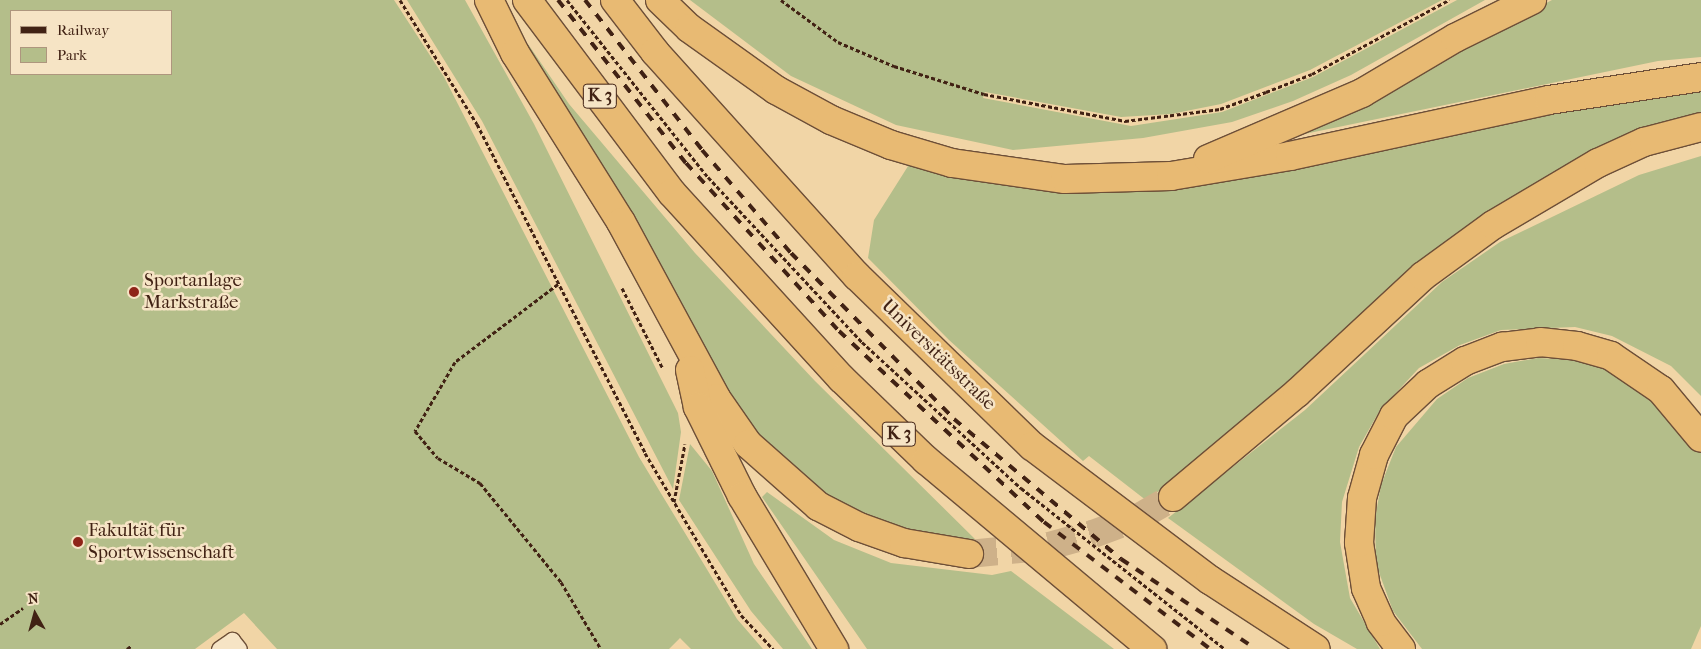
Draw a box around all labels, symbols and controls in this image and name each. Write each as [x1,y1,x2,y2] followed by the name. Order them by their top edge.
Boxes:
[10,10,172,75] legend
[57,21,109,39] text: Railway
[57,46,87,64] text: Park
[582,80,618,112] road number: K 3
[144,270,242,314] place label: Sportanlage Markstraße
[128,286,140,298] marker: Sportanlage Markstraße
[876,295,1000,415] street label: Universitätsstraße
[882,418,916,449] road number: K 3
[88,520,235,564] place label: Fakultät für Sportwissenschaft
[72,536,84,548] marker: Fakultät für Sportwissenschaft
[10,589,60,639] north arrow
[27,590,39,608] text: N

